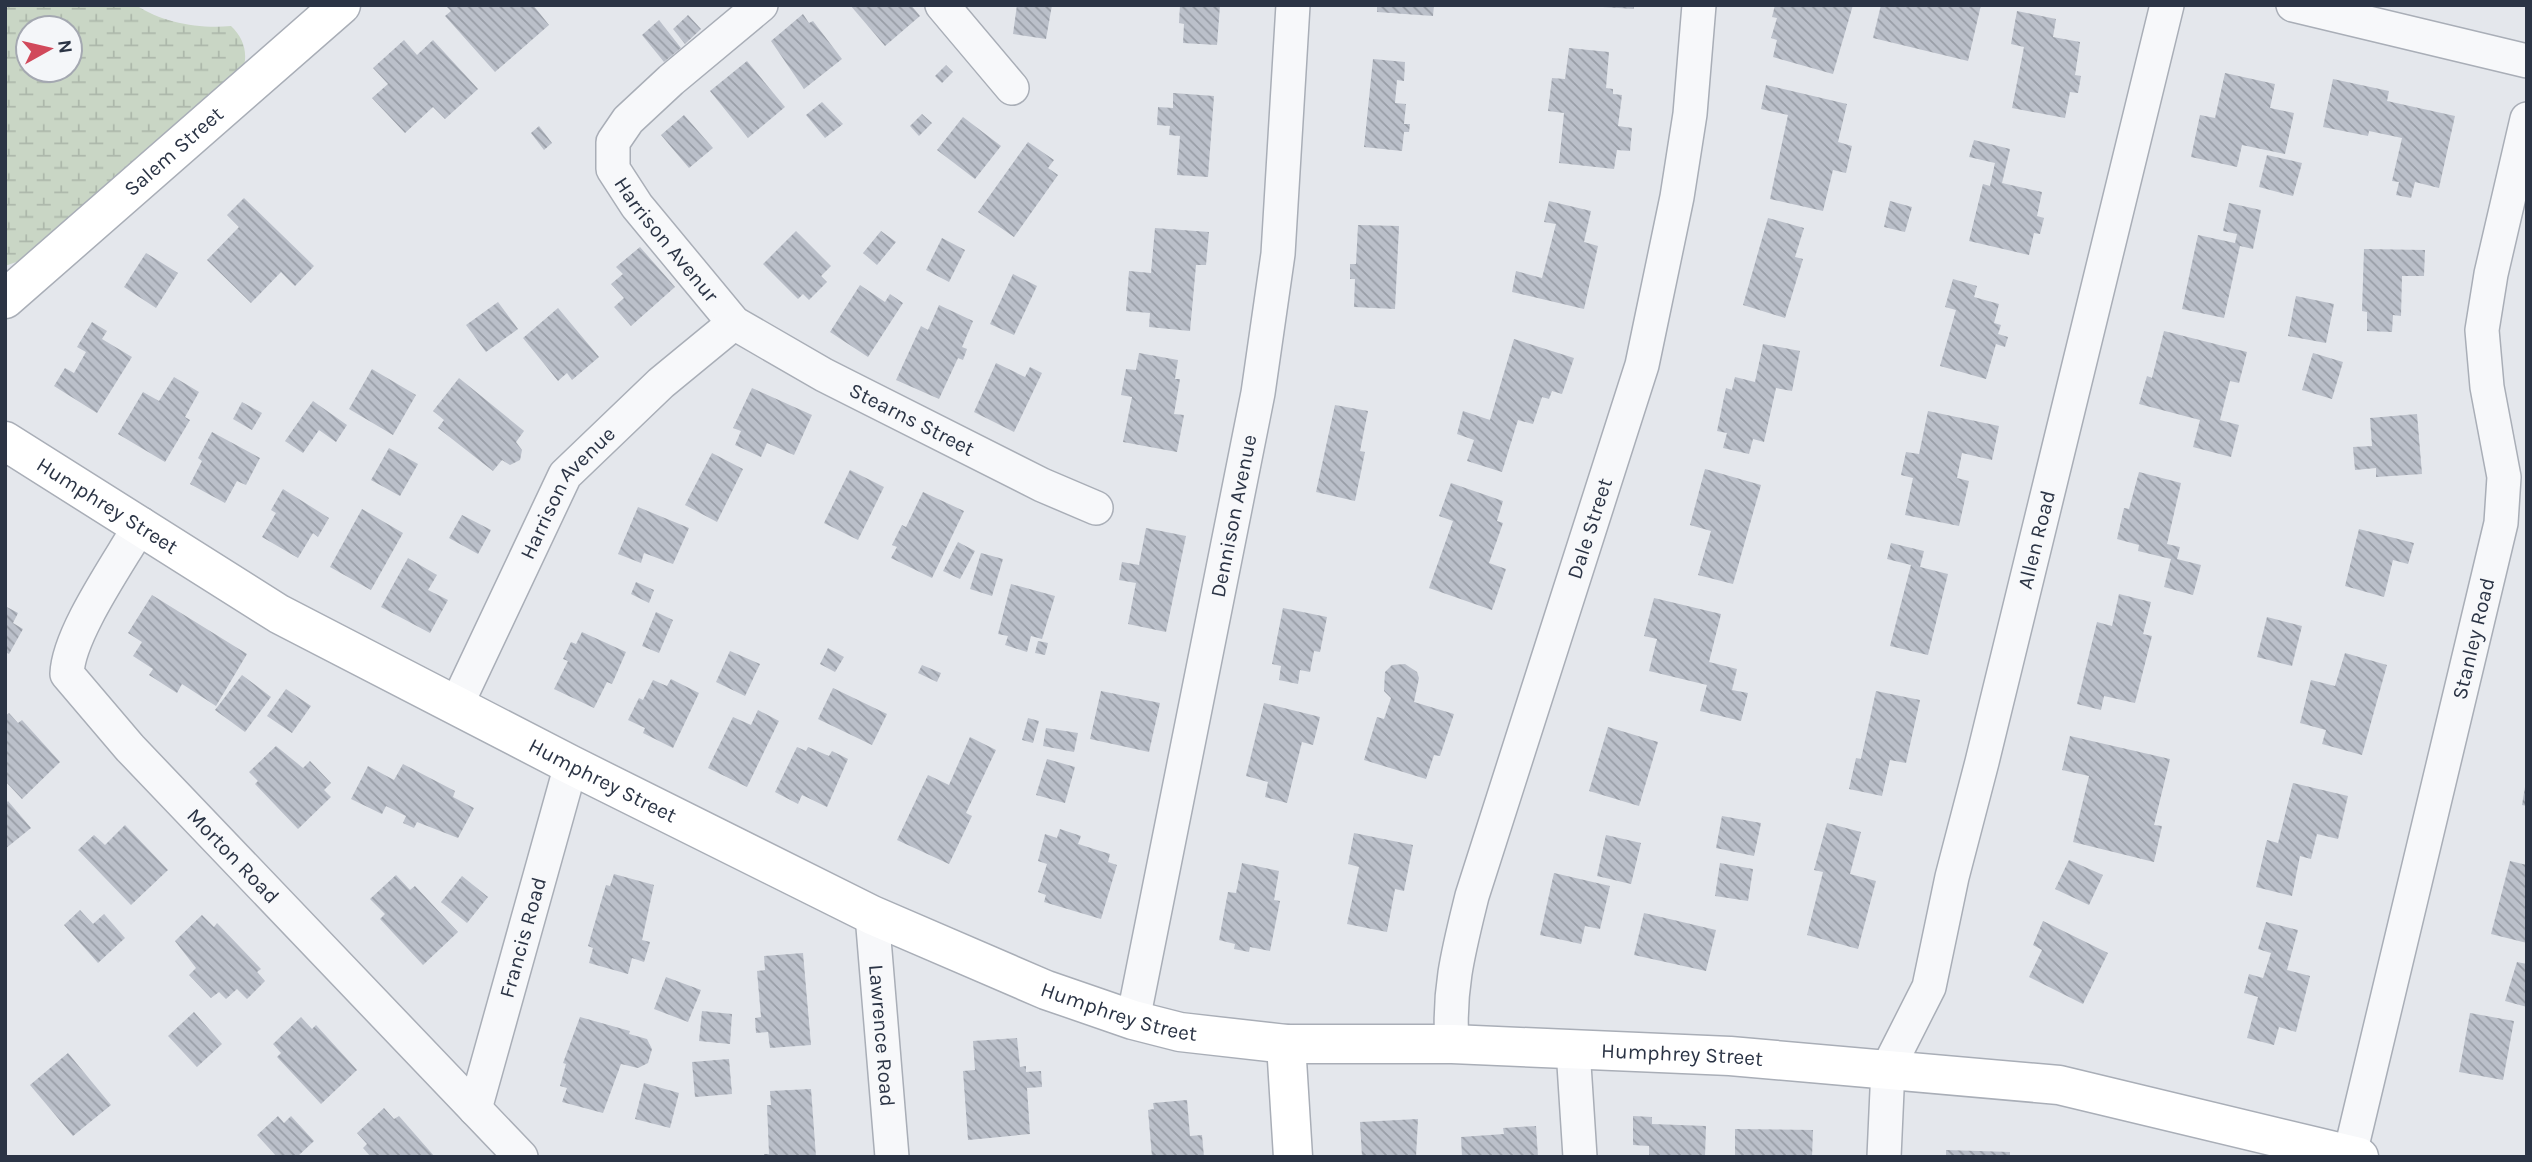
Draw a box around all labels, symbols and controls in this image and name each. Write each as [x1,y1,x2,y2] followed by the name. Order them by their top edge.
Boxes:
[14,14,84,84] north arrow
[53,38,77,55] text: N
[119,102,228,201] street label: Salem Street
[609,172,724,307] street label: Harrison Avenur
[845,378,979,461] street label: Stearns Street
[515,421,620,563] street label: Harrison Avenue
[1206,432,1261,600] street label: Dennison Avenue
[32,452,182,559] street label: Humphrey Street
[1562,475,1617,582] street label: Dale Street
[2013,488,2060,591] street label: Allen Road
[2447,575,2500,702] street label: Stanley Road
[525,733,681,828] street label: Humphrey Street
[182,803,284,908] street label: Morton Road
[495,874,551,1001] street label: Francis Road
[864,963,900,1108] street label: Lawrence Road
[1038,977,1198,1046] street label: Humphrey Street
[1600,1038,1764,1071] street label: Humphrey Street

